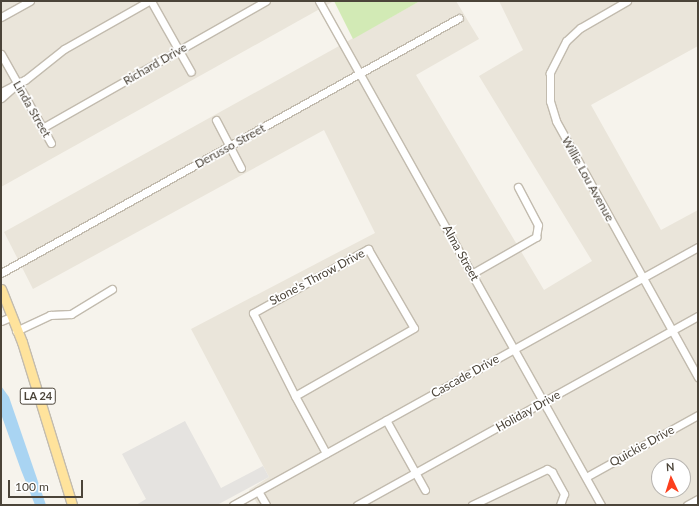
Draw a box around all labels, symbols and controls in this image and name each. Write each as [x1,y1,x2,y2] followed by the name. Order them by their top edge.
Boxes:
[121,40,189,88] street label: Richard Drive
[10,78,54,140] street label: Linda Street
[192,121,268,171] street label: Derusso Street
[559,134,617,224] street label: Willie Lou Avenue
[440,223,482,283] street label: Alma Street
[267,246,367,308] street label: Stone's Throw Drive
[428,351,502,401] street label: Cascade Drive
[19,387,57,405] road number: LA 24
[493,387,563,435] street label: Holiday Drive
[607,422,677,470] street label: Quickie Drive
[651,458,691,498] north arrow
[666,460,675,473] text: N
[10,472,85,498] scale bar
[15,479,49,494] text: 100 m

